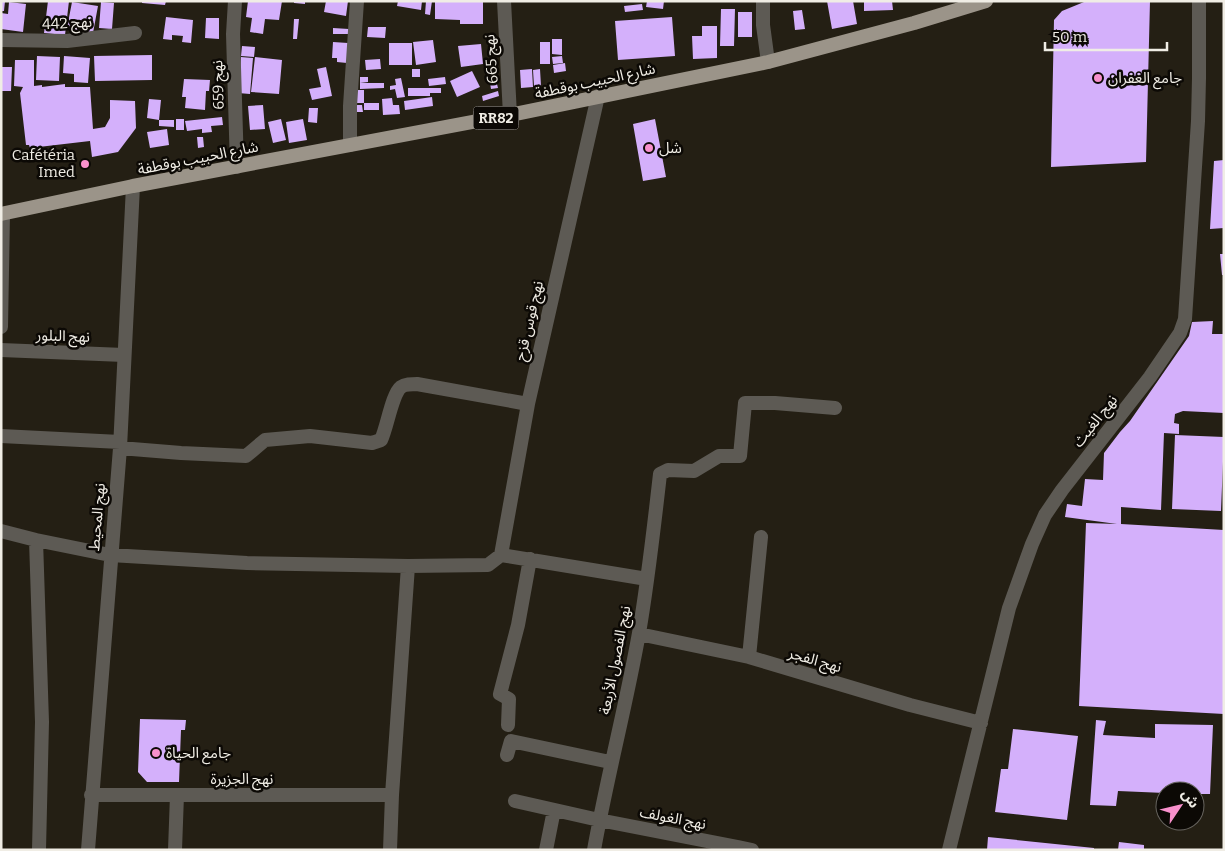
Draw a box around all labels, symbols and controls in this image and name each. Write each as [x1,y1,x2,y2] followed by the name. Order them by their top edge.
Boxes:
[41,13,93,36] street label: نهج 442
[1045,20,1168,52] scale bar
[1052,28,1088,46] text: 50 m
[480,33,505,84] street label: نهج 665
[533,59,658,105] street label: شارع الحبيب بوقطفة
[208,60,231,110] street label: نهج 659
[1108,69,1182,90] place label: جامع الغفران
[1092,72,1104,84] marker: جامع الغفران
[474,106,518,130] road number: RR82
[136,137,261,181] street label: شارع الحبيب بوقطفة
[659,139,682,157] place label: شل
[643,142,655,154] marker: شل
[12,146,75,181] place label: Cafétéria Imed
[79,158,91,170] marker: Cafétéria Imed
[511,279,550,363] street label: نهج قوس قزح
[35,326,90,349] street label: نهج البلور
[1069,391,1123,453] street label: نهج الغيث
[85,482,112,552] street label: نهج المحيط
[596,604,637,717] street label: نهج الفصول الأربعة
[784,644,844,679] street label: نهج الفجر
[166,744,231,765] place label: جامع الحياة
[150,747,162,759] marker: جامع الحياة
[211,770,273,791] street label: نهج الجزيرة
[1155,781,1205,831] north arrow
[1178,786,1203,812] text: ش
[638,803,708,836] street label: نهج الغولف

